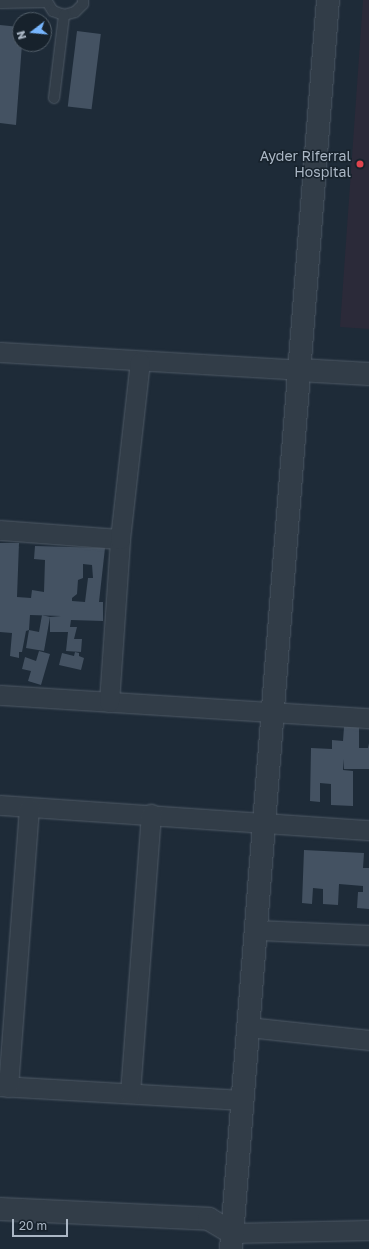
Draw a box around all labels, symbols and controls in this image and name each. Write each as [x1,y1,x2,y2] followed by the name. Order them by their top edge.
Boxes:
[12,12,52,52] north arrow
[14,29,28,41] text: N
[260,148,351,180] place label: Ayder Riferral Hospital
[354,158,366,170] marker: Ayder Riferral Hospital
[14,1211,70,1237] scale bar
[19,1218,47,1233] text: 20 m

